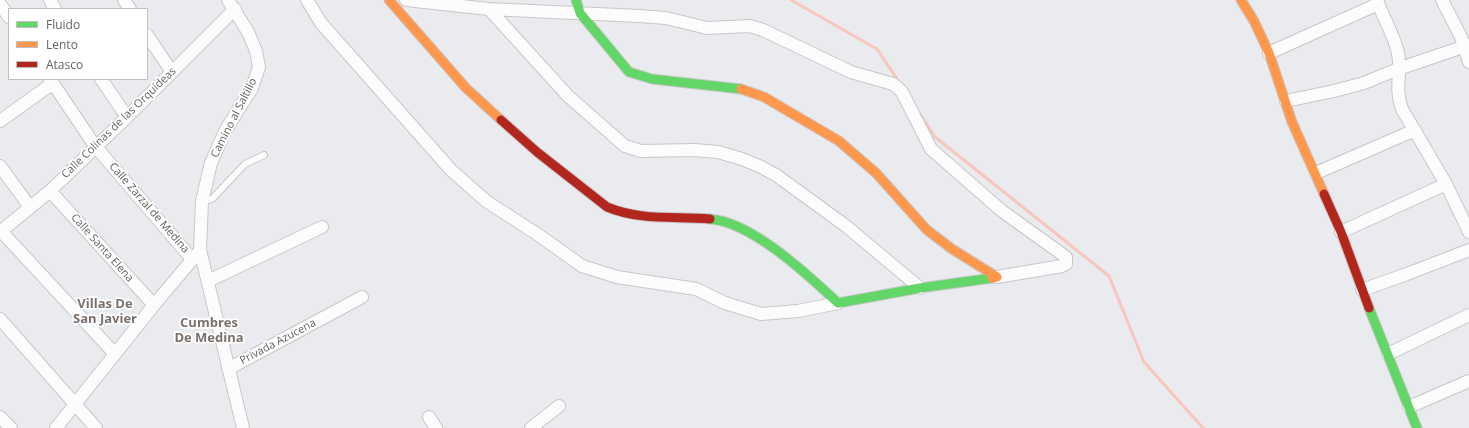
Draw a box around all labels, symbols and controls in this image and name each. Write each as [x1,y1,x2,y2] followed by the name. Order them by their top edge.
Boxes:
[8,8,148,80] legend
[46,16,80,33] text: Fluido
[46,36,78,53] text: Lento
[46,56,83,73] text: Atasco
[59,65,179,181] street label: Calle Colinas de las Orquídeas
[208,76,260,160] street label: Camino al Saltillo
[106,160,192,256] street label: Calle Zarzal de Medina
[68,211,136,285] street label: Calle Santa Elena
[73,296,137,327] district label: Villas De San Javier
[174,315,244,346] district label: Cumbres De Medina
[238,316,318,368] street label: Privada Azucena

